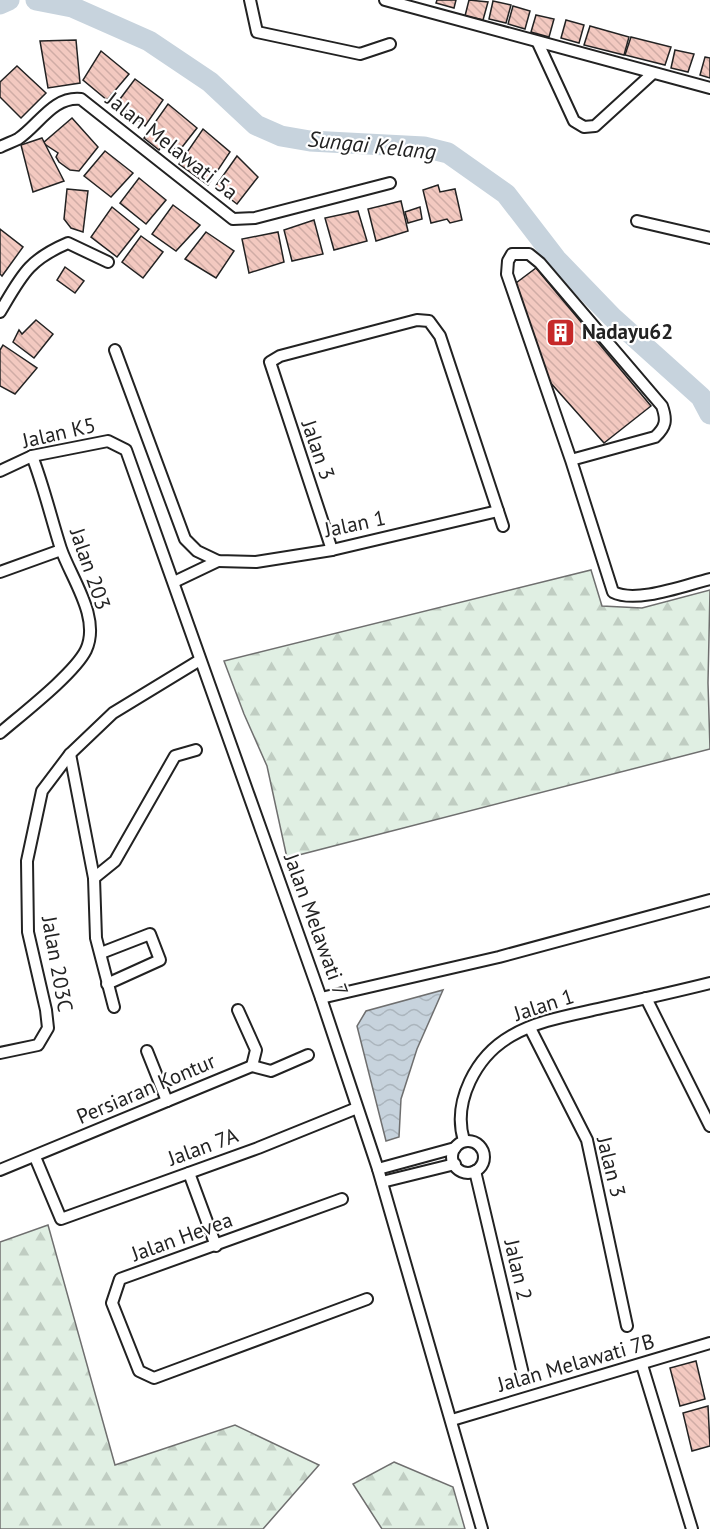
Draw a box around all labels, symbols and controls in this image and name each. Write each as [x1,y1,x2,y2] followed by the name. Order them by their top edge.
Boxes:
[100,85,244,206] street label: Jalan Melawati 5a
[306,124,438,166] water label: Sungai Kelang
[545,316,577,348] building icon: Nadayu62
[582,318,673,345] place label: Nadayu62
[19,411,98,454] street label: Jalan K5
[295,415,341,483] street label: Jalan 3
[321,504,388,543] street label: Jalan 1
[64,524,117,613] street label: Jalan 203
[278,849,355,1000] street label: Jalan Melawati 7
[36,913,79,1014] street label: Jalan 203C
[509,982,577,1027] street label: Jalan 1
[72,1047,219,1130] street label: Persiaran Kontur
[163,1121,242,1172] street label: Jalan 7A
[591,1133,632,1200] street label: Jalan 3
[127,1206,236,1268] street label: Jalan Hevea
[498,1236,539,1303] street label: Jalan 2
[493,1327,657,1398] street label: Jalan Melawati 7B

